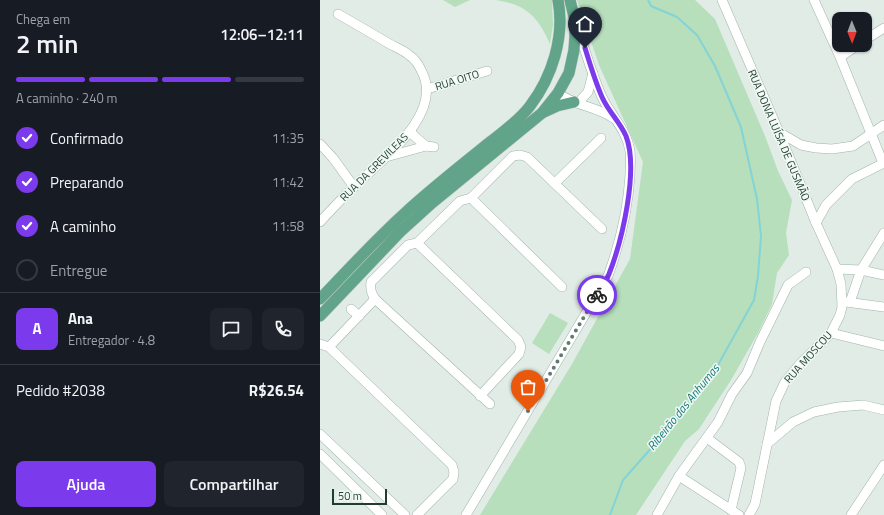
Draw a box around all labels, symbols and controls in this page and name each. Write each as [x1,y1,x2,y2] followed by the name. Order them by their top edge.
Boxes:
[568,7.0,602,48] pin
[16,9,70,29] text: Chega em
[832,12,872,52] north arrow
[832,12,872,52] map controls
[574,13,596,35] icon: home
[220,23,304,46] text: 12:06–12:11
[16,24,79,63] text: 2 min
[433,66,481,94] street label: RUA OITO
[744,67,814,203] street label: RUA DONA LUÍSA DE GUSMÃO
[16,88,117,108] text: A caminho · 240 m
[16,127,38,149] icon: check
[50,127,123,150] text: Confirmado
[272,128,304,148] text: 11:35
[336,129,412,205] street label: RUA DA GREVILEAS
[16,171,38,193] icon: check
[50,171,124,194] text: Preparando
[272,172,304,192] text: 11:42
[16,215,38,237] icon: check
[50,215,116,238] text: A caminho
[272,216,304,236] text: 11:58
[50,259,107,282] text: Entregue
[577,275,617,315] courier
[586,284,608,306] icon: bike
[68,307,93,330] text: Ana
[210,308,252,350] button: chat
[262,308,304,350] button: phone
[32,317,42,340] text: A
[780,327,836,387] street label: RUA MOSCOU
[68,330,155,350] text: Entregador · 4.8
[642,359,724,454] water label: Ribeirão das Anhumas
[511,370,545,411] pin
[517,376,539,398] icon: bag
[16,379,105,402] text: Pedido #2038
[249,379,304,402] text: R$26.54
[16,461,156,507] button: Ajuda
[164,461,304,507] button: Compartilhar
[332,487,387,506] scale bar
[338,488,362,504] text: 50 m

